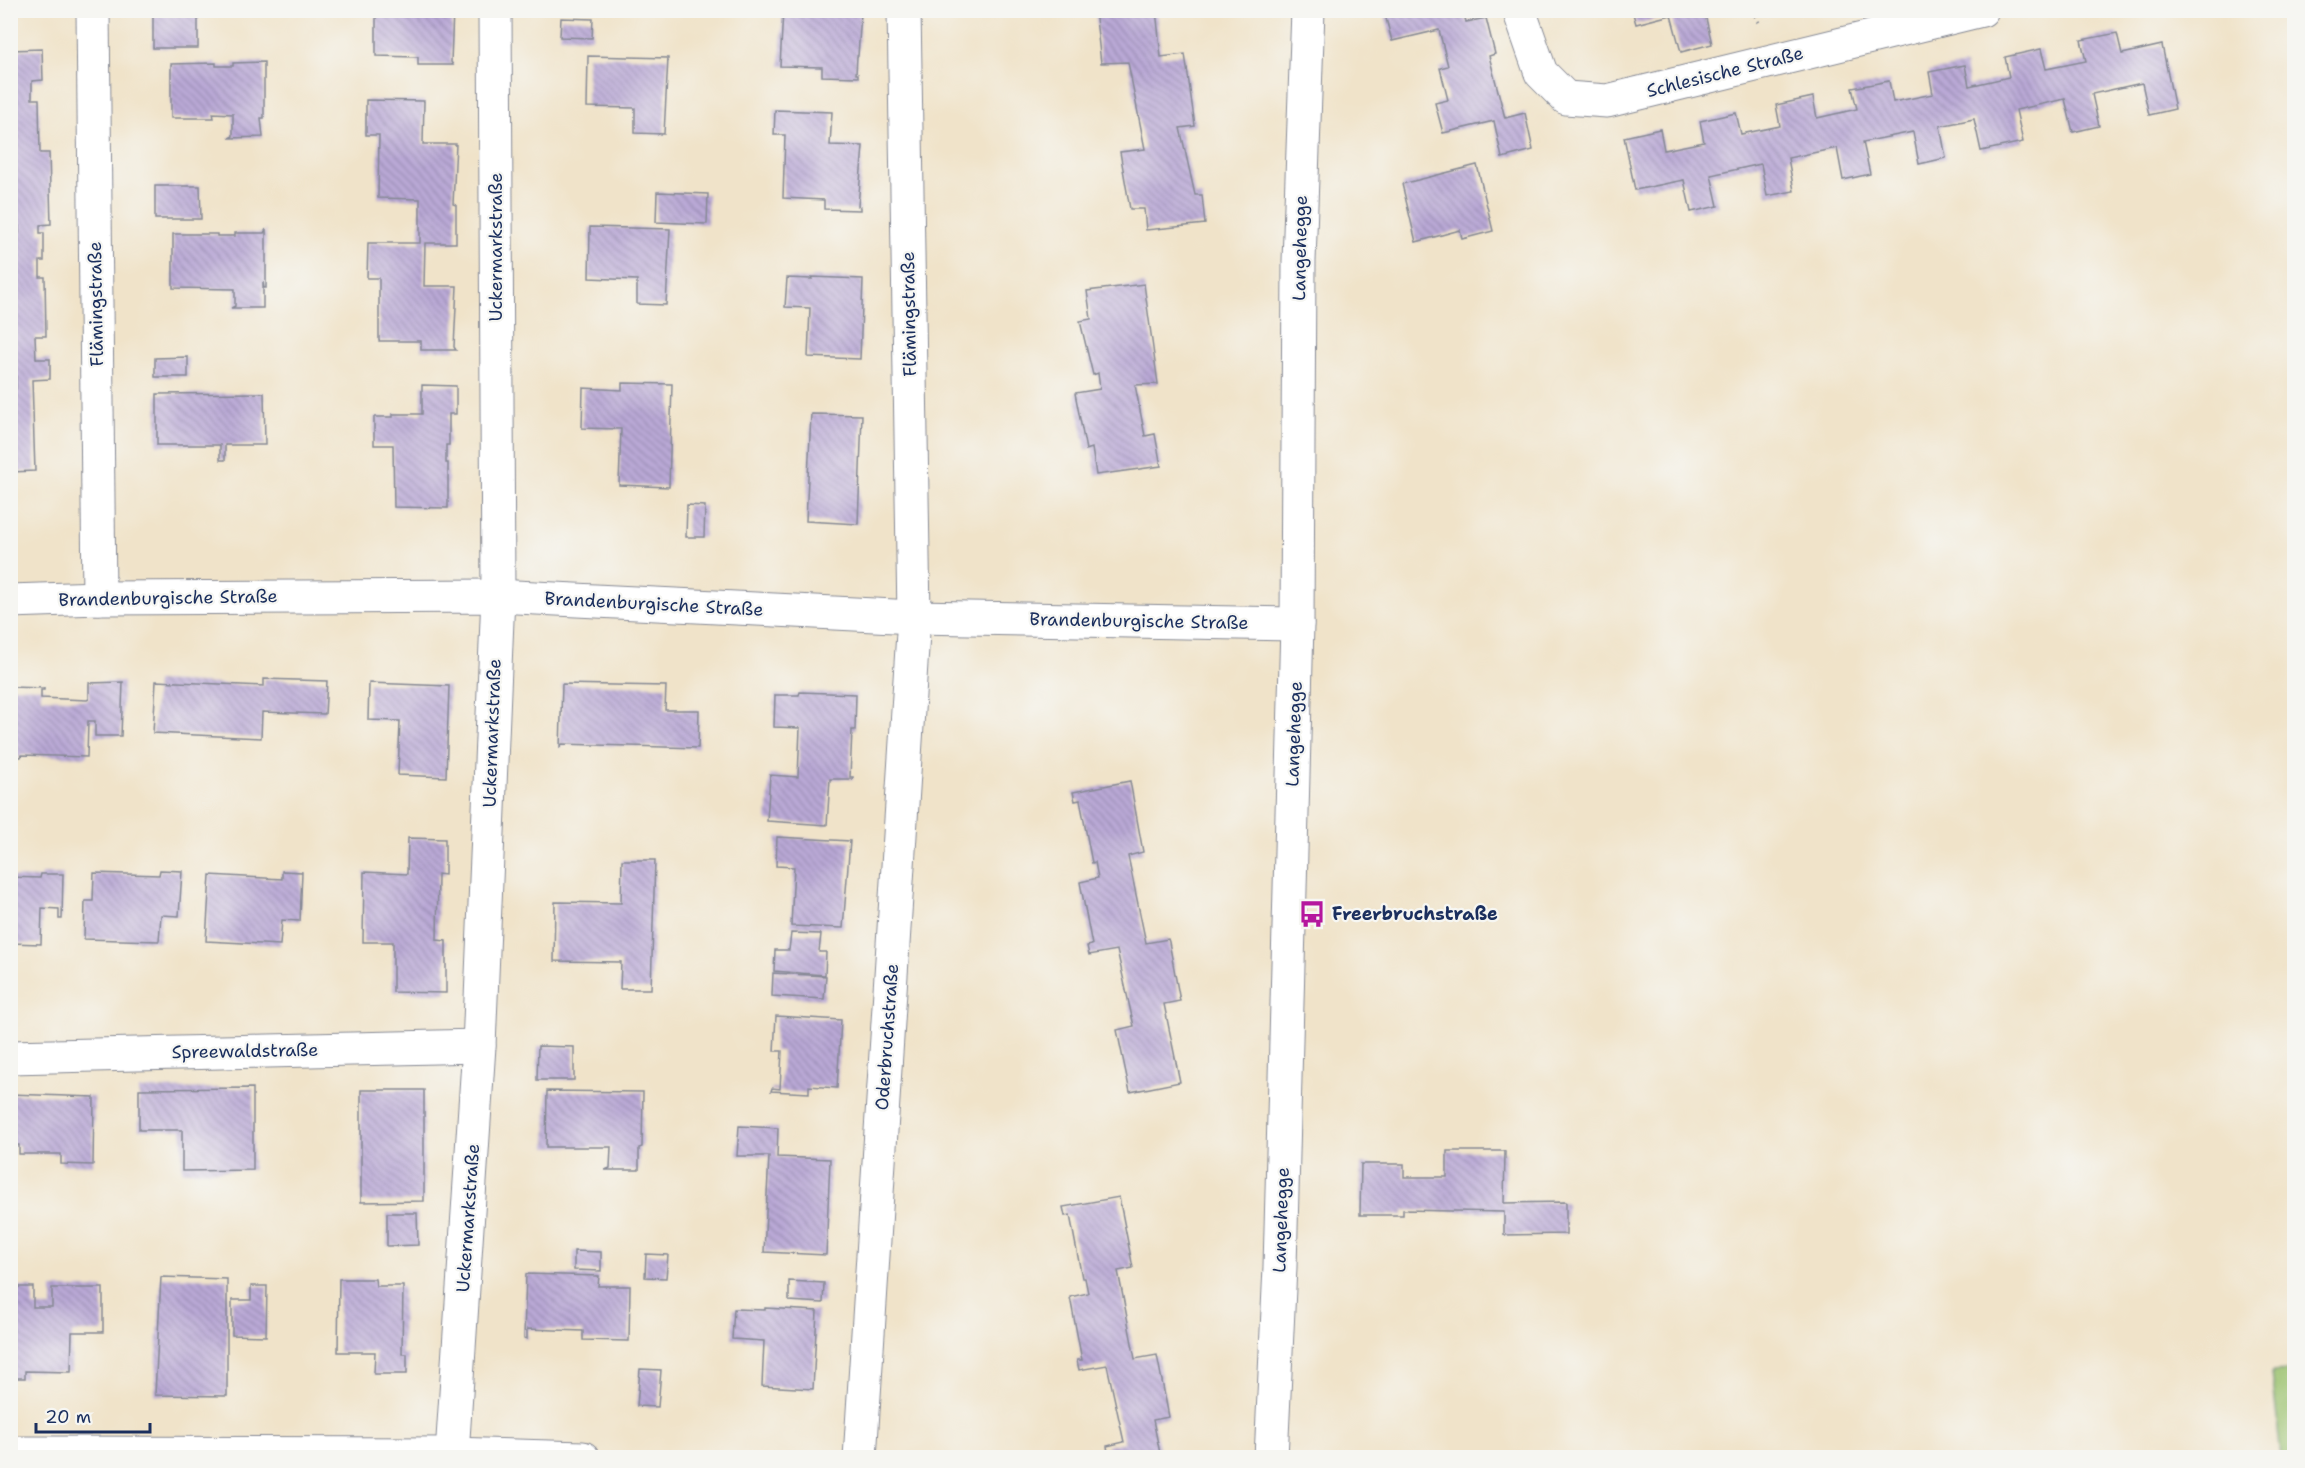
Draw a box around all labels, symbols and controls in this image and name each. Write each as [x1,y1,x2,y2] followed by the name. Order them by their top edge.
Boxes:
[1644,41,1806,103] street label: Schlesische Straße
[484,172,508,322] street label: Uckermarkstraße
[1287,195,1313,301] street label: Langehegge
[83,241,109,367] street label: Flämingstraße
[896,251,922,377] street label: Flämingstraße
[58,584,278,612] street label: Brandenburgische Straße
[544,586,764,622] street label: Brandenburgische Straße
[1029,607,1249,635] street label: Brandenburgische Straße
[477,658,507,808] street label: Uckermarkstraße
[1280,681,1308,787] street label: Langehegge
[1297,899,1327,929] bus stop icon: Freerbruchstraße
[1332,902,1498,926] place label: Freerbruchstraße
[870,963,904,1111] street label: Oderbruchstraße
[171,1038,319,1064] street label: Spreewaldstraße
[451,1143,485,1293] street label: Uckermarkstraße
[1267,1167,1295,1273] street label: Langehegge
[36,1396,150,1434] scale bar
[45,1405,91,1429] text: 20 m

